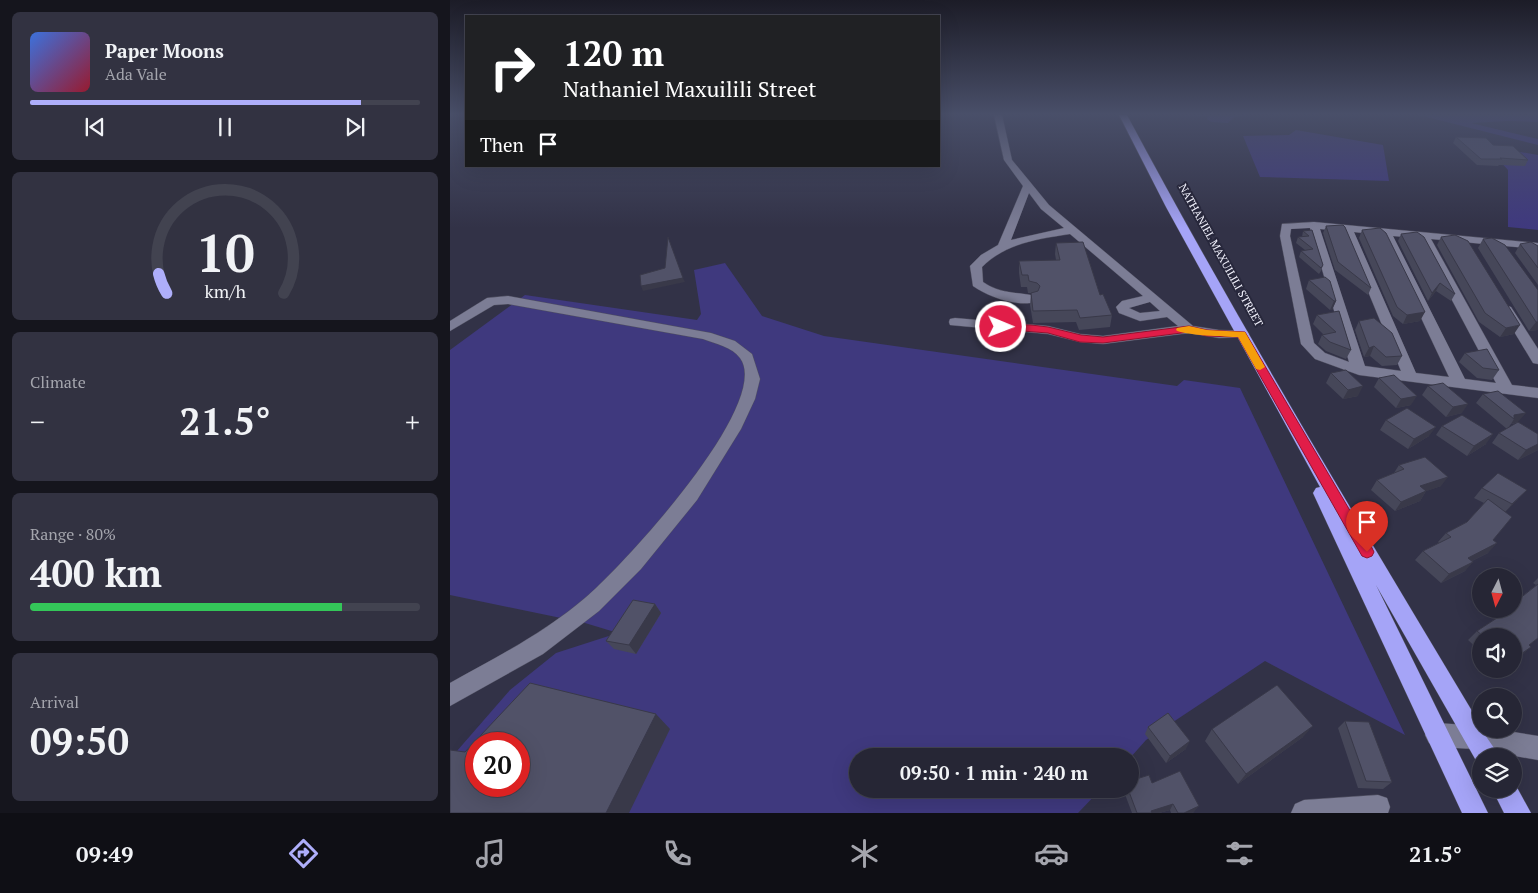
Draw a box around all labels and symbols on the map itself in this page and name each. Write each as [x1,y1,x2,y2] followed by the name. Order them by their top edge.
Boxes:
[1176,181,1266,329] street label: NATHANIEL MAXUILILI STREET
[974,300,1026,352] position arrow
[1346,501,1388,552] pin
[1472,568,1522,618] north arrow
[465,732,530,797] speed limit sign: 20

